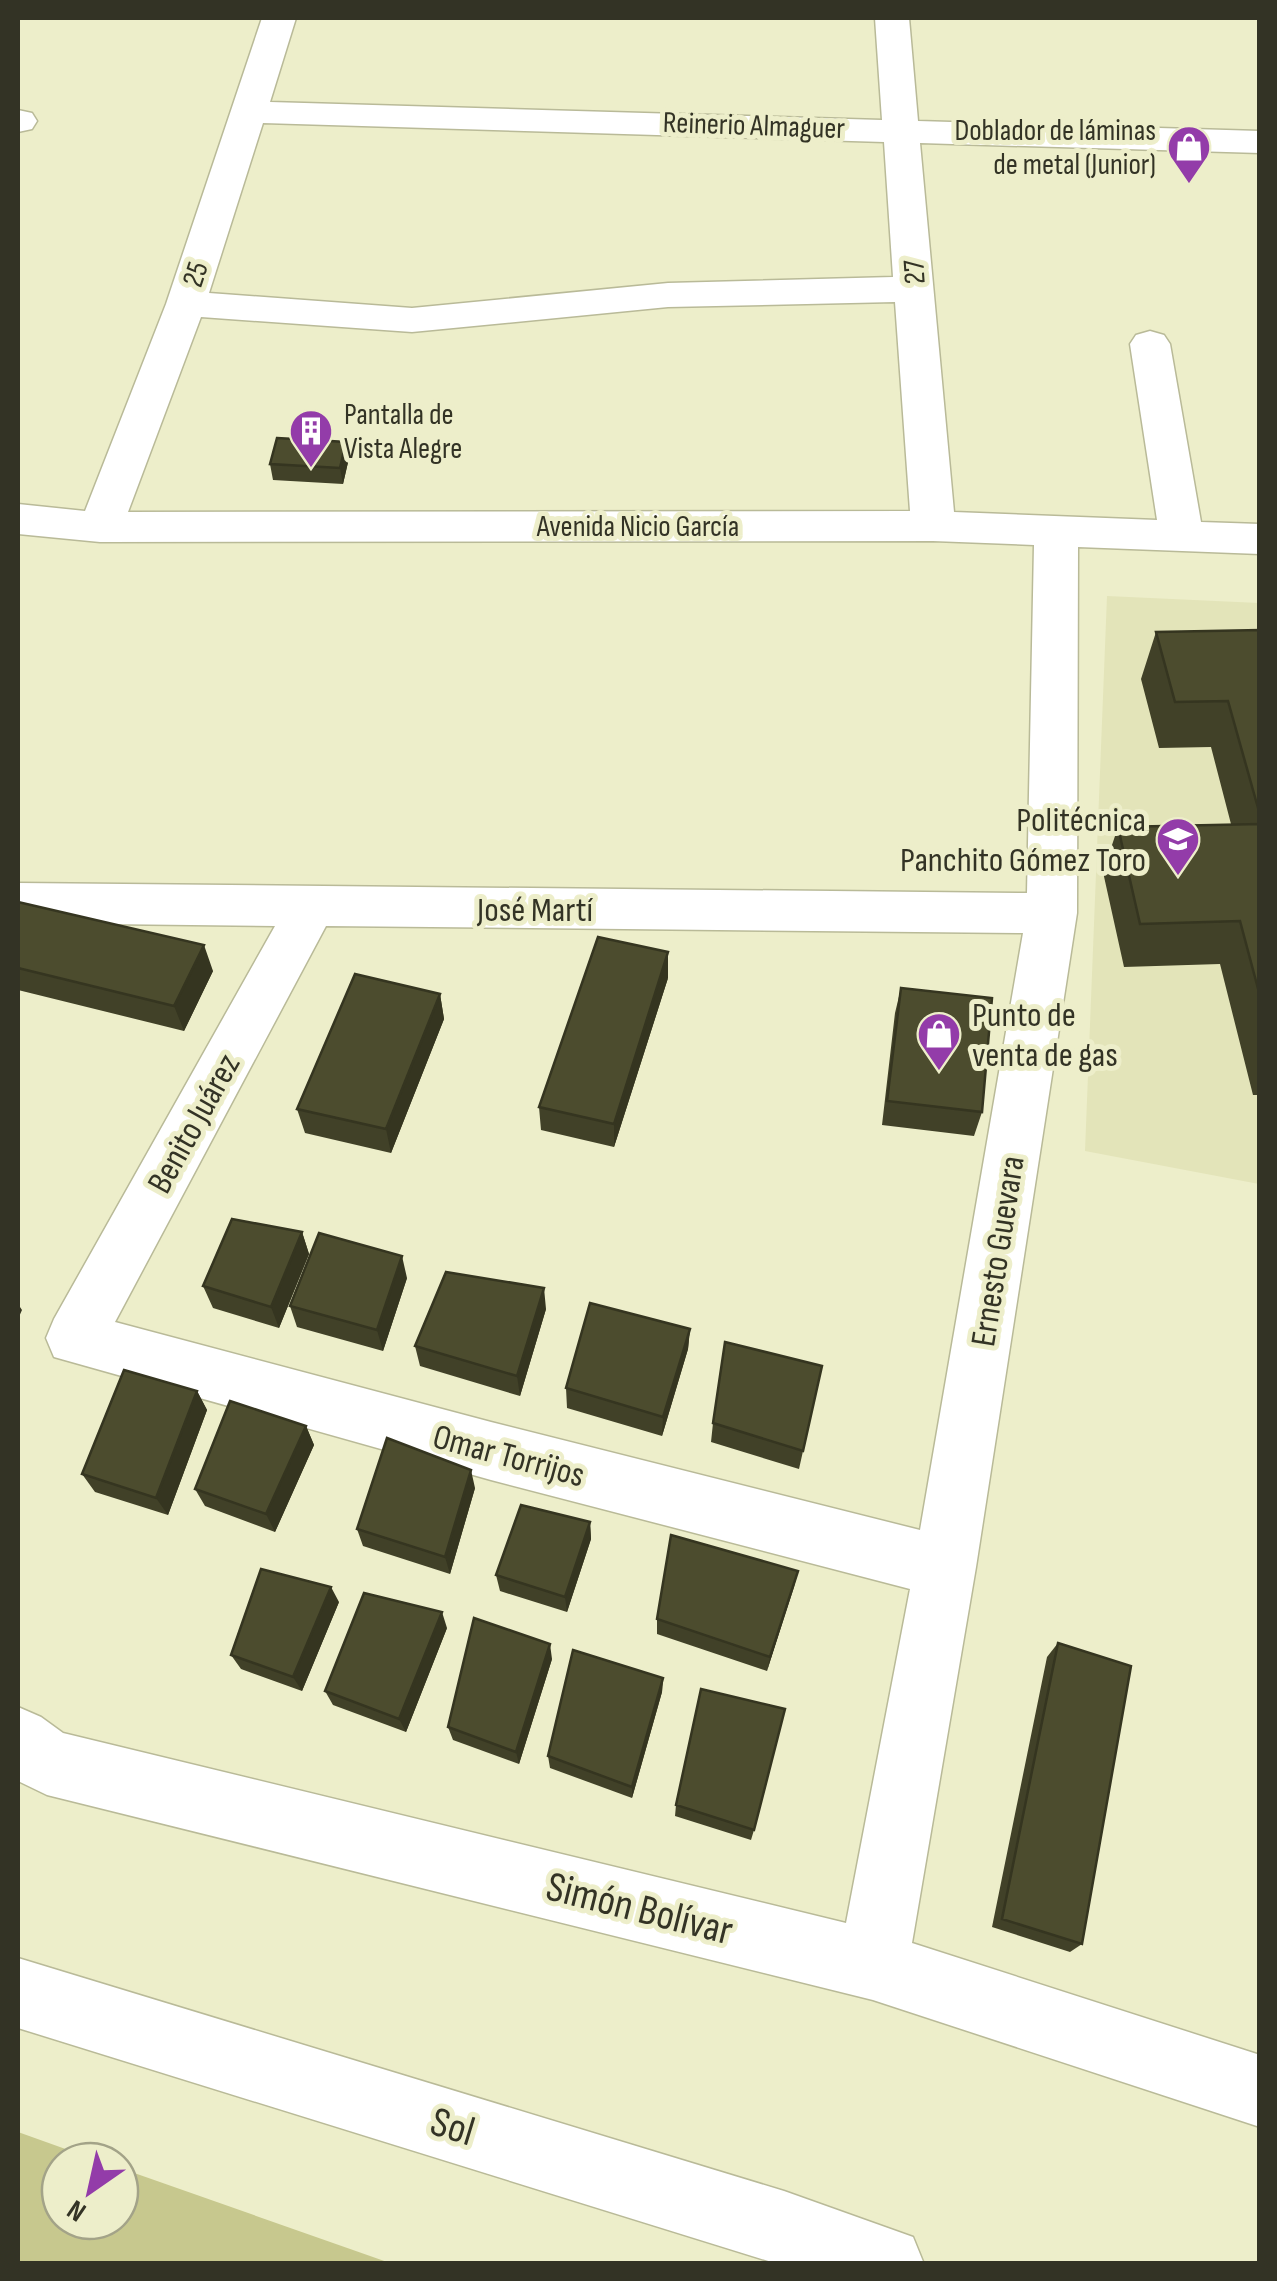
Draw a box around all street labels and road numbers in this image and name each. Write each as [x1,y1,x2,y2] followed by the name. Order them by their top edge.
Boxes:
[662,105,846,147] street label: Reinerio Almaguer
[175,257,217,291] street label: 25
[896,259,934,285] street label: 27
[536,509,739,545] street label: Avenida Nicio García
[476,889,593,932] street label: José Martí
[138,1046,250,1201] street label: Benito Juárez
[962,1153,1035,1349] street label: Ernesto Guevara
[428,1416,589,1497] street label: Omar Torrijos
[541,1862,738,1957] street label: Simón Bolívar
[424,2097,480,2158] street label: Sol

